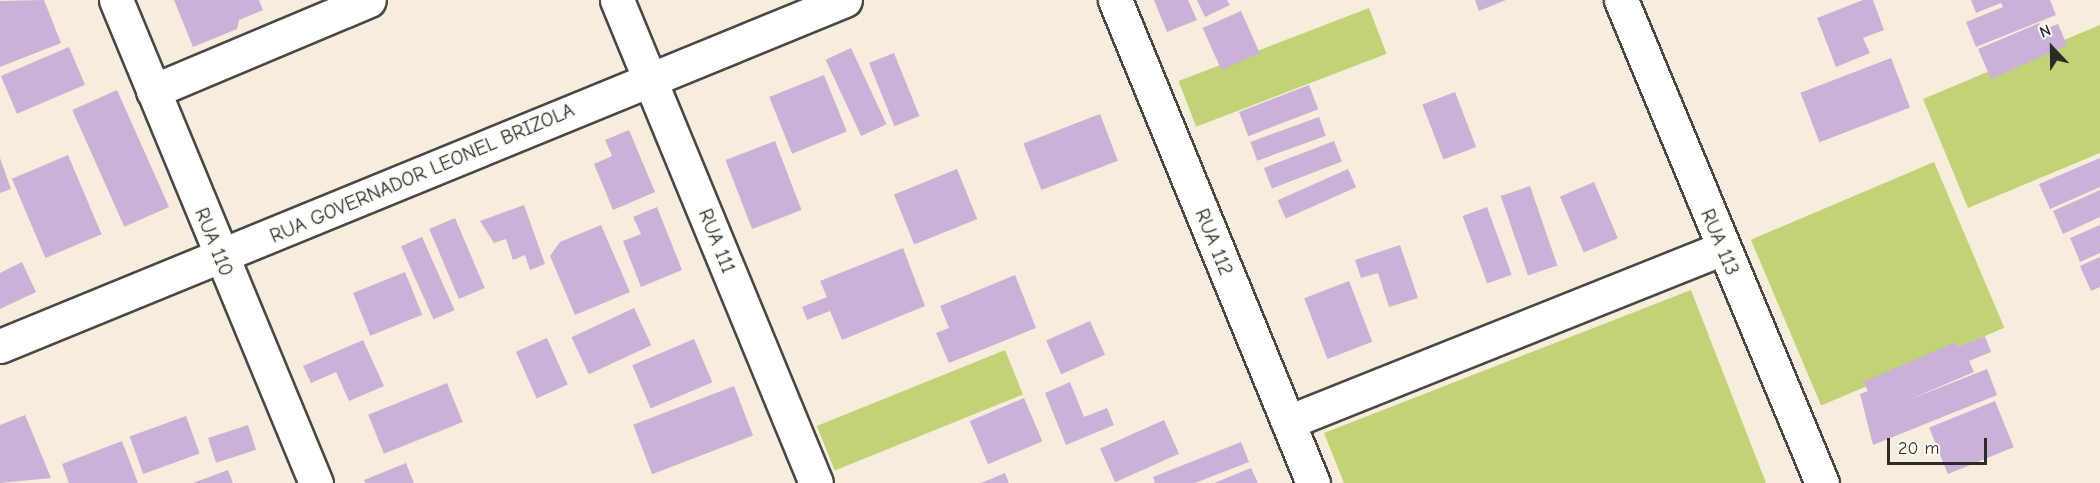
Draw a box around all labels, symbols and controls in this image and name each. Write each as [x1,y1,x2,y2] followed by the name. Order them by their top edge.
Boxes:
[2022,18,2082,78] north arrow
[2037,21,2053,42] text: N
[266,98,578,248] street label: RUA GOVERNADOR LEONEL BRIZOLA
[189,204,239,280] street label: RUA 110
[693,205,741,277] street label: RUA 111
[1190,205,1238,279] street label: RUA 112
[1695,205,1745,279] street label: RUA 113
[1890,426,1990,464] scale bar
[1898,438,1939,459] text: 20 m

